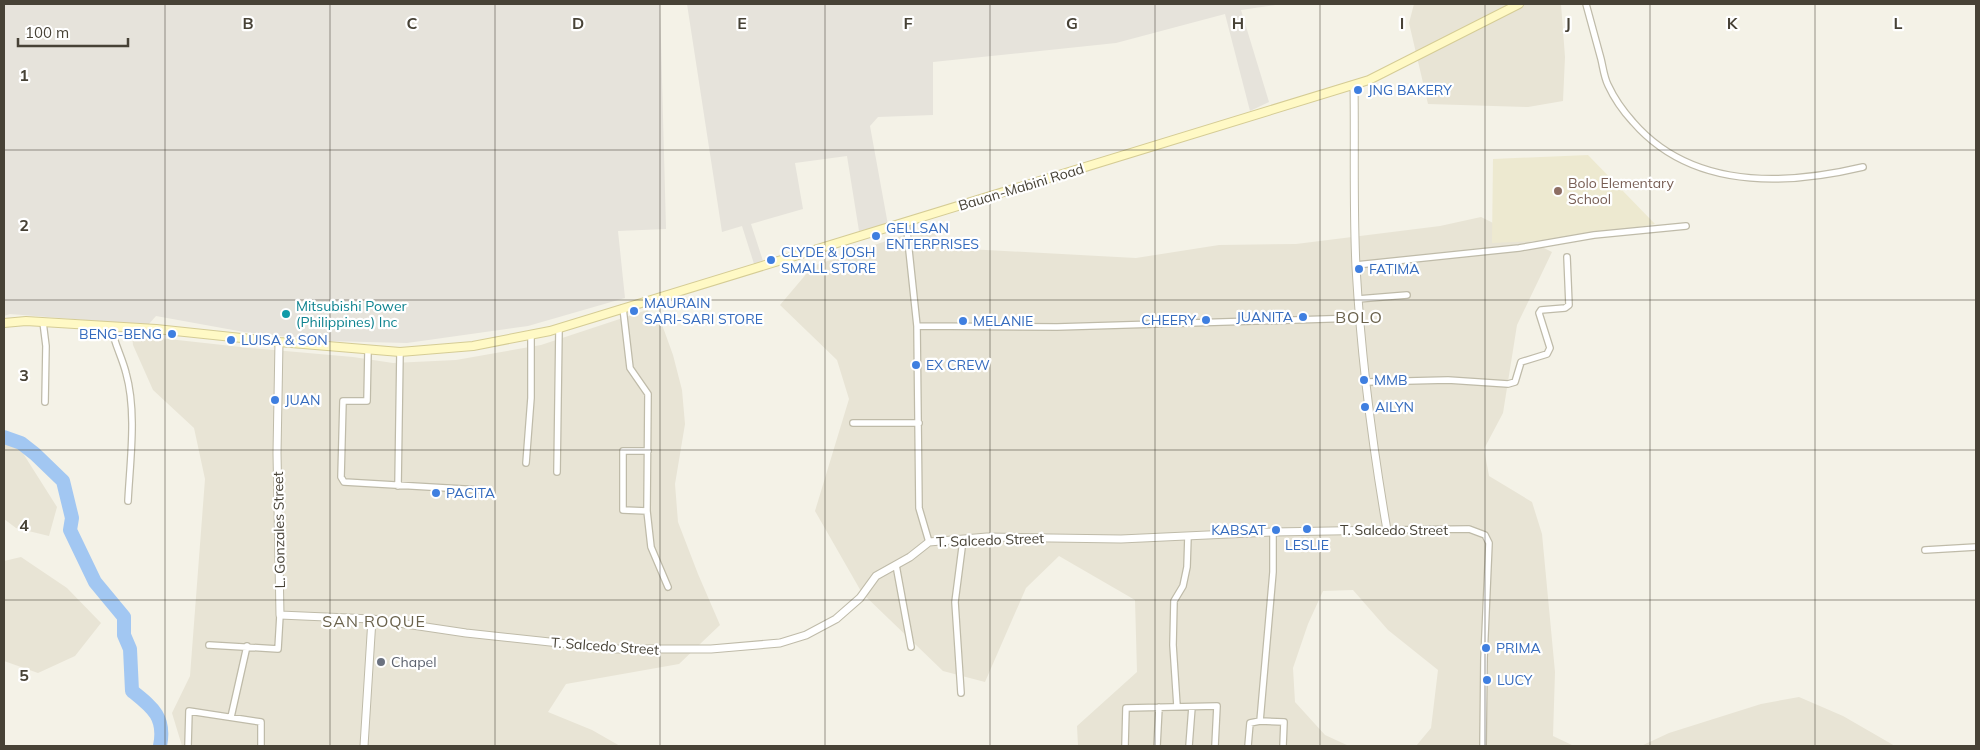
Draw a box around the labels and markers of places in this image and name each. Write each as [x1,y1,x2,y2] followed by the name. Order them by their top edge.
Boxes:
[1368,81,1452,99] place label: JNG BAKERY
[1352,84,1364,96] marker: JNG BAKERY
[1568,174,1675,208] place label: Bolo Elementary School
[1552,185,1564,197] marker: Bolo Elementary School
[886,219,979,253] place label: GELLSAN ENTERPRISES
[870,230,882,242] marker: GELLSAN ENTERPRISES
[781,243,876,277] place label: CLYDE & JOSH SMALL STORE
[765,254,777,266] marker: CLYDE & JOSH SMALL STORE
[1369,260,1420,278] place label: FATIMA
[1353,263,1365,275] marker: FATIMA
[644,294,763,328] place label: MAURAIN SARI-SARI STORE
[296,297,408,331] place label: Mitsubishi Power (Philippines) Inc
[628,305,640,317] marker: MAURAIN SARI-SARI STORE
[280,308,292,320] marker: Mitsubishi Power (Philippines) Inc
[1236,308,1294,326] place label: JUANITA
[1141,311,1196,329] place label: CHEERY
[1297,311,1309,323] marker: JUANITA
[973,312,1033,330] place label: MELANIE
[1200,314,1212,326] marker: CHEERY
[957,315,969,327] marker: MELANIE
[79,325,162,343] place label: BENG-BENG
[166,328,178,340] marker: BENG-BENG
[241,331,328,349] place label: LUISA & SON
[225,334,237,346] marker: LUISA & SON
[926,356,990,374] place label: EX CREW
[910,359,922,371] marker: EX CREW
[1374,371,1408,389] place label: MMB
[1358,374,1370,386] marker: MMB
[285,391,321,409] place label: JUAN
[269,394,281,406] marker: JUAN
[1375,398,1414,416] place label: AILYN
[1359,401,1371,413] marker: AILYN
[446,484,496,502] place label: PACITA
[430,487,442,499] marker: PACITA
[1211,521,1267,539] place label: KABSAT
[1301,523,1313,535] marker: LESLIE
[1270,524,1282,536] marker: KABSAT
[1285,536,1329,554] place label: LESLIE
[1496,639,1541,657] place label: PRIMA
[1480,642,1492,654] marker: PRIMA
[391,653,437,671] place label: Chapel
[375,656,387,668] marker: Chapel
[1497,671,1533,689] place label: LUCY
[1481,674,1493,686] marker: LUCY

